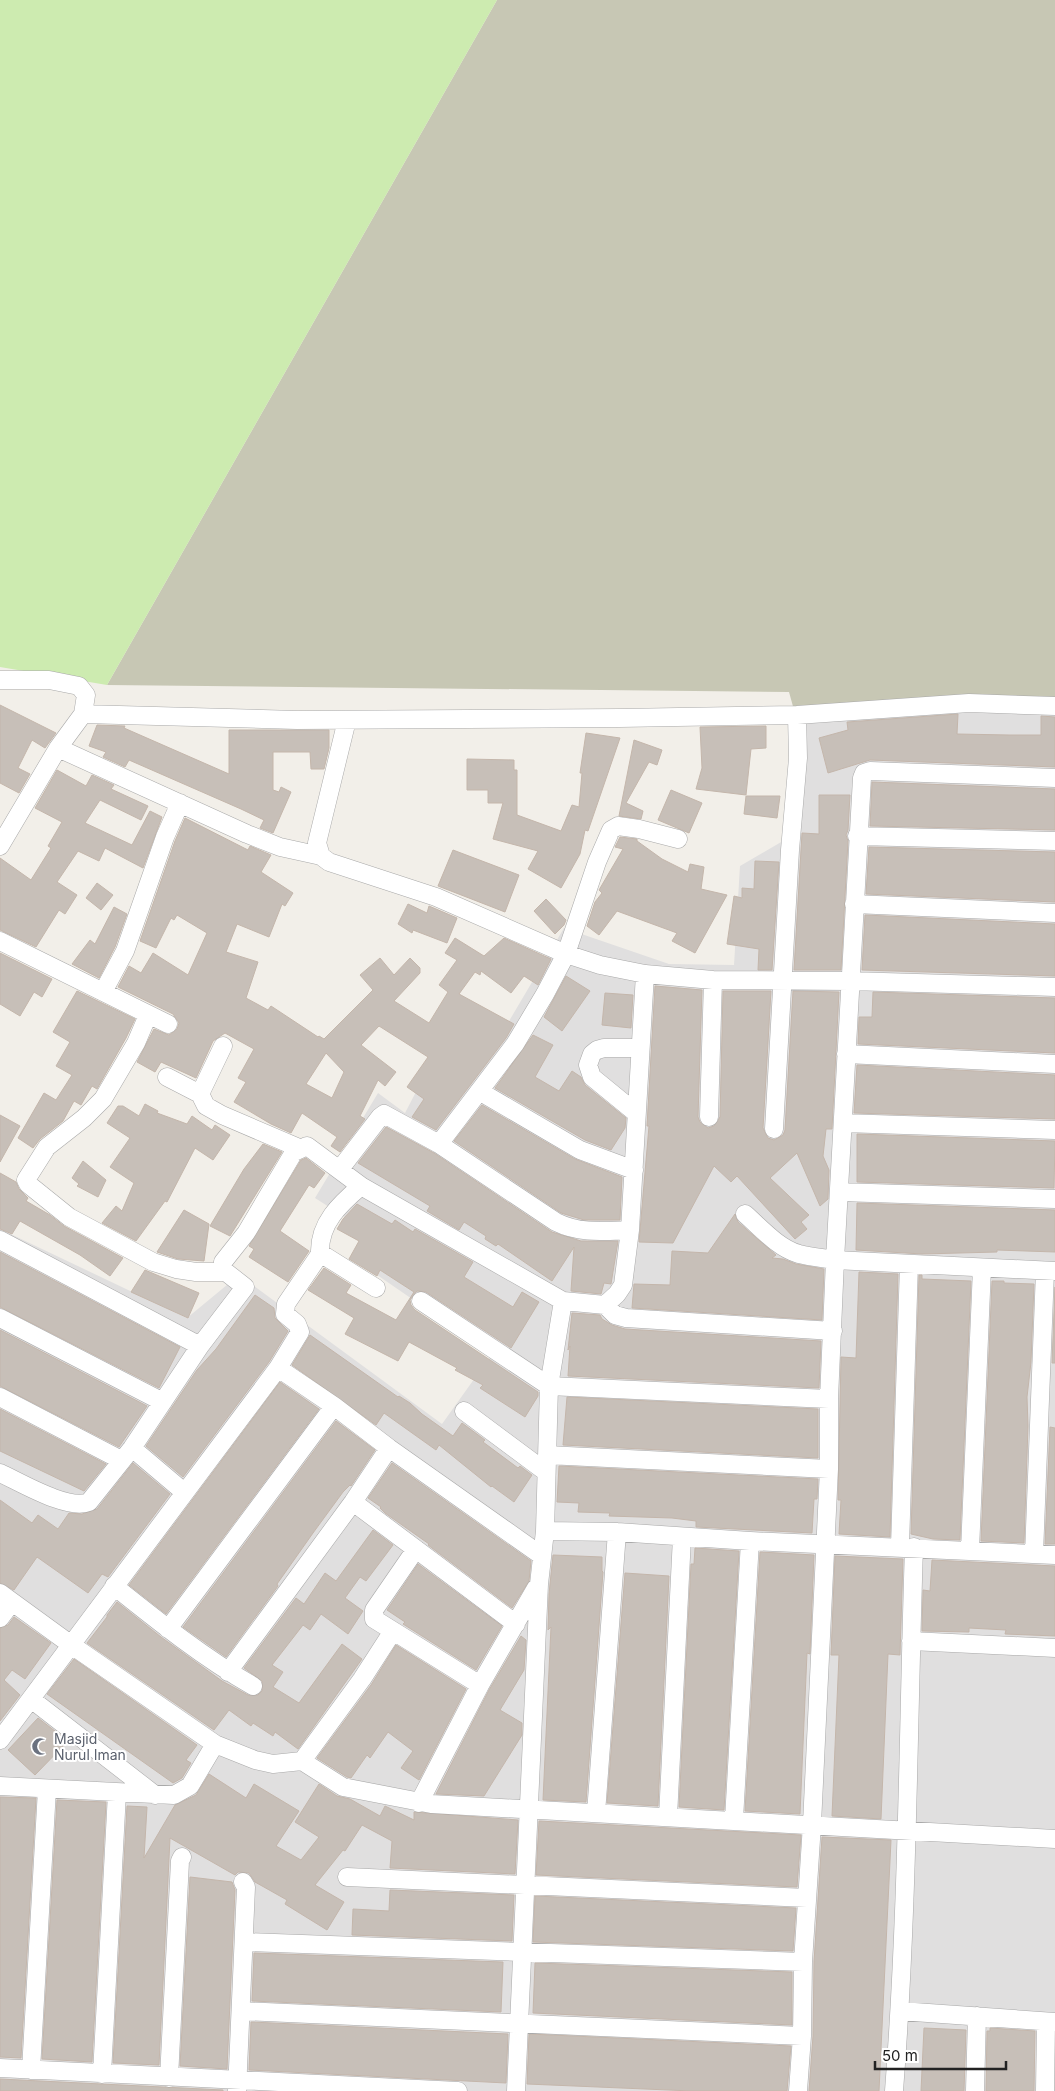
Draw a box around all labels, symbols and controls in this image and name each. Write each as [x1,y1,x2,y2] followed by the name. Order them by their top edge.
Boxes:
[54,1730,126,1763] place label: Masjid Nurul Iman
[30,1737,50,1757] mosque icon: Masjid Nurul Iman
[875,2038,1006,2070] scale bar
[882,2046,918,2065] text: 50 m

